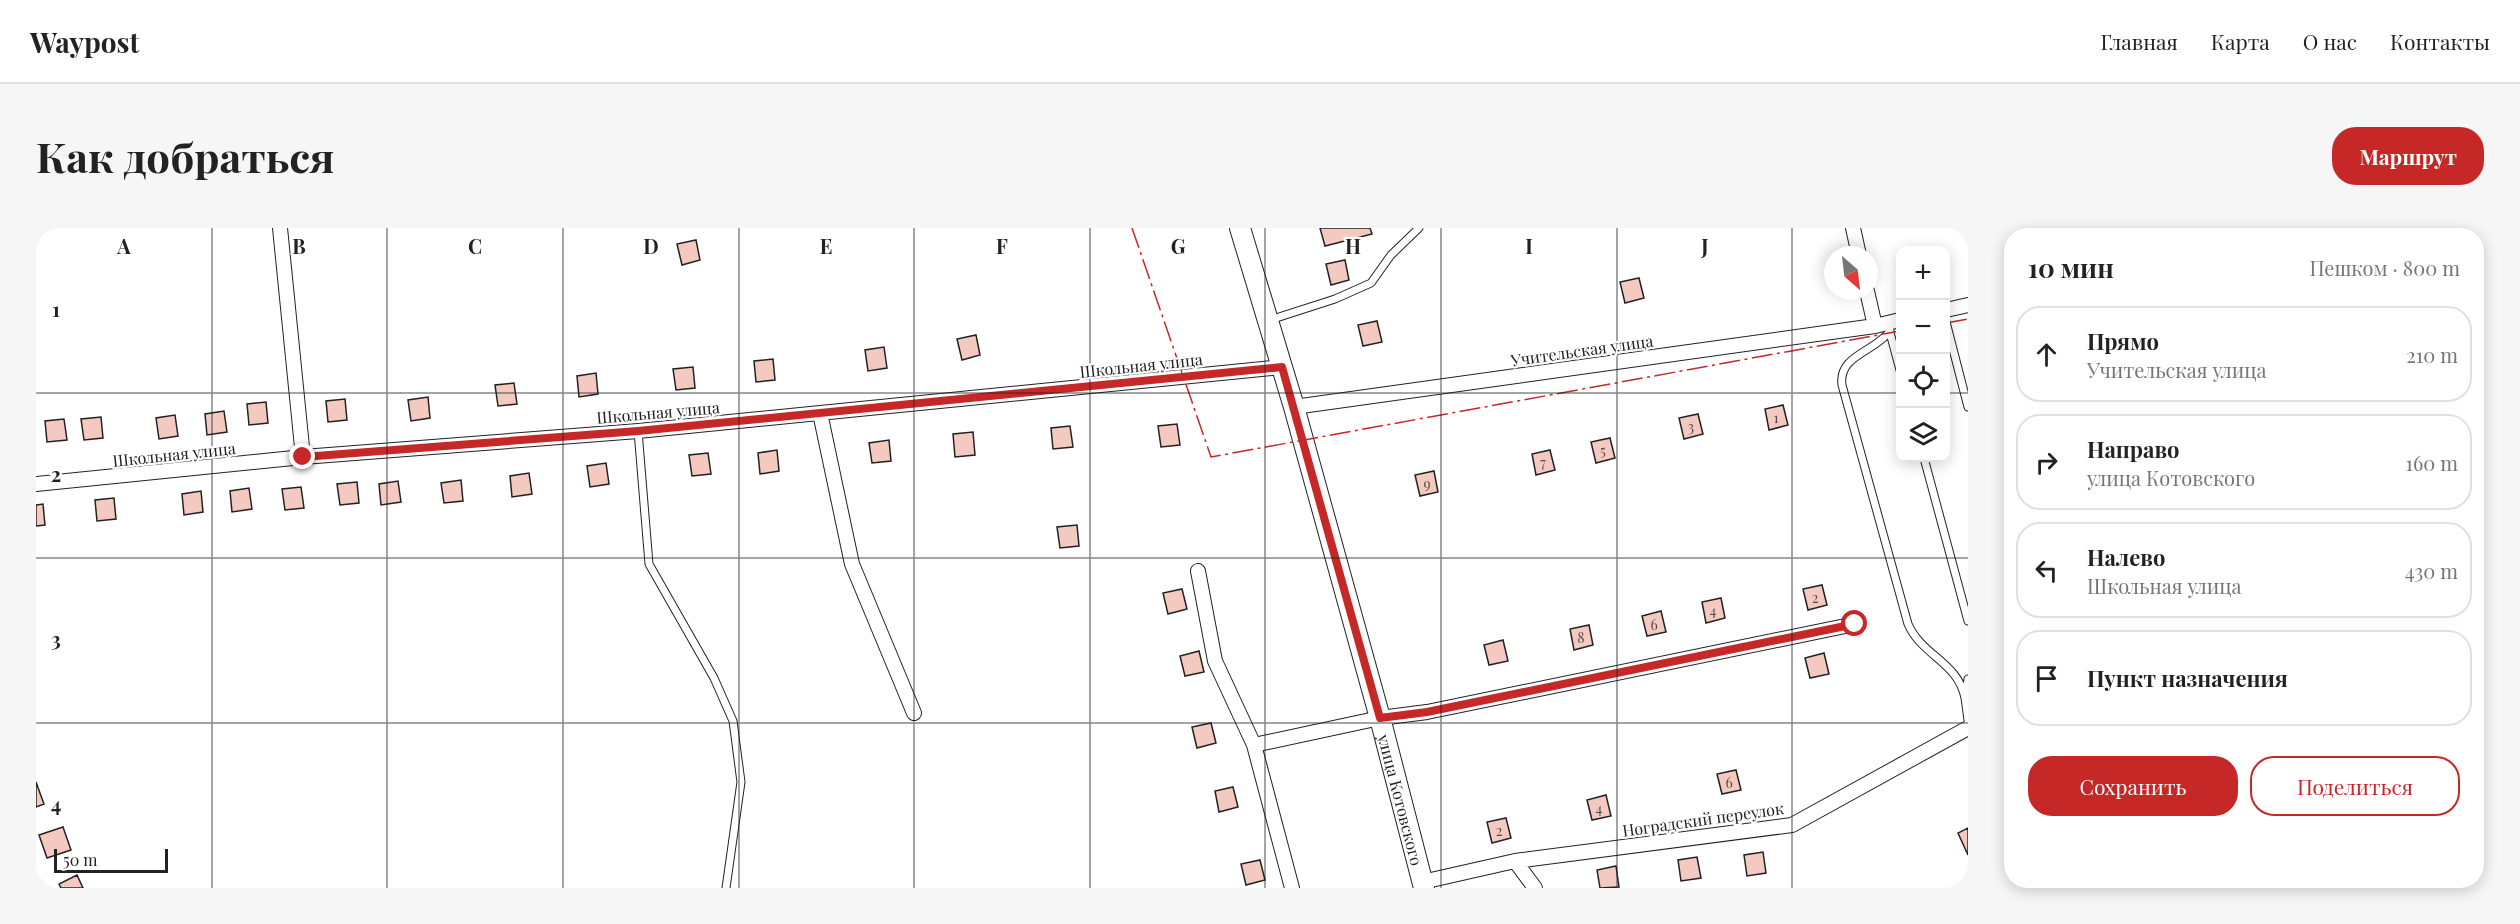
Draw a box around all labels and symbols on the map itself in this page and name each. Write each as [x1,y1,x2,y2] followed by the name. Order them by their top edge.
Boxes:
[116,232,131,259] text: A
[292,232,306,259] text: B
[468,232,482,259] text: C
[643,232,659,259] text: D
[820,232,832,259] text: E
[996,232,1008,259] text: F
[1171,232,1186,259] text: G
[1345,232,1361,259] text: H
[1525,232,1533,259] text: I
[1700,232,1709,259] text: J
[1824,246,1878,300] north arrow
[52,295,60,322] text: 1
[1508,330,1655,371] street label: Учительская улица
[1078,348,1204,382] street label: Школьная улица
[596,396,720,428] street label: Школьная улица
[1773,408,1779,427] house number: 1
[1688,417,1694,436] house number: 3
[111,437,237,471] street label: Школьная улица
[1600,441,1606,460] house number: 5
[289,443,315,469] route end
[1540,453,1546,472] house number: 7
[51,460,61,487] text: 2
[1423,474,1431,493] house number: 9
[1812,588,1819,607] house number: 2
[1710,601,1717,620] house number: 4
[1841,610,1867,636] route start
[1650,615,1658,634] house number: 6
[51,625,61,652] text: 3
[1577,628,1585,647] house number: 8
[1374,731,1428,868] street label: улица Котовского
[1725,773,1733,792] house number: 6
[51,790,61,817] text: 4
[1621,797,1785,841] street label: Ноградский переулок
[1596,799,1603,818] house number: 4
[1496,821,1503,840] house number: 2
[54,846,168,874] scale bar

